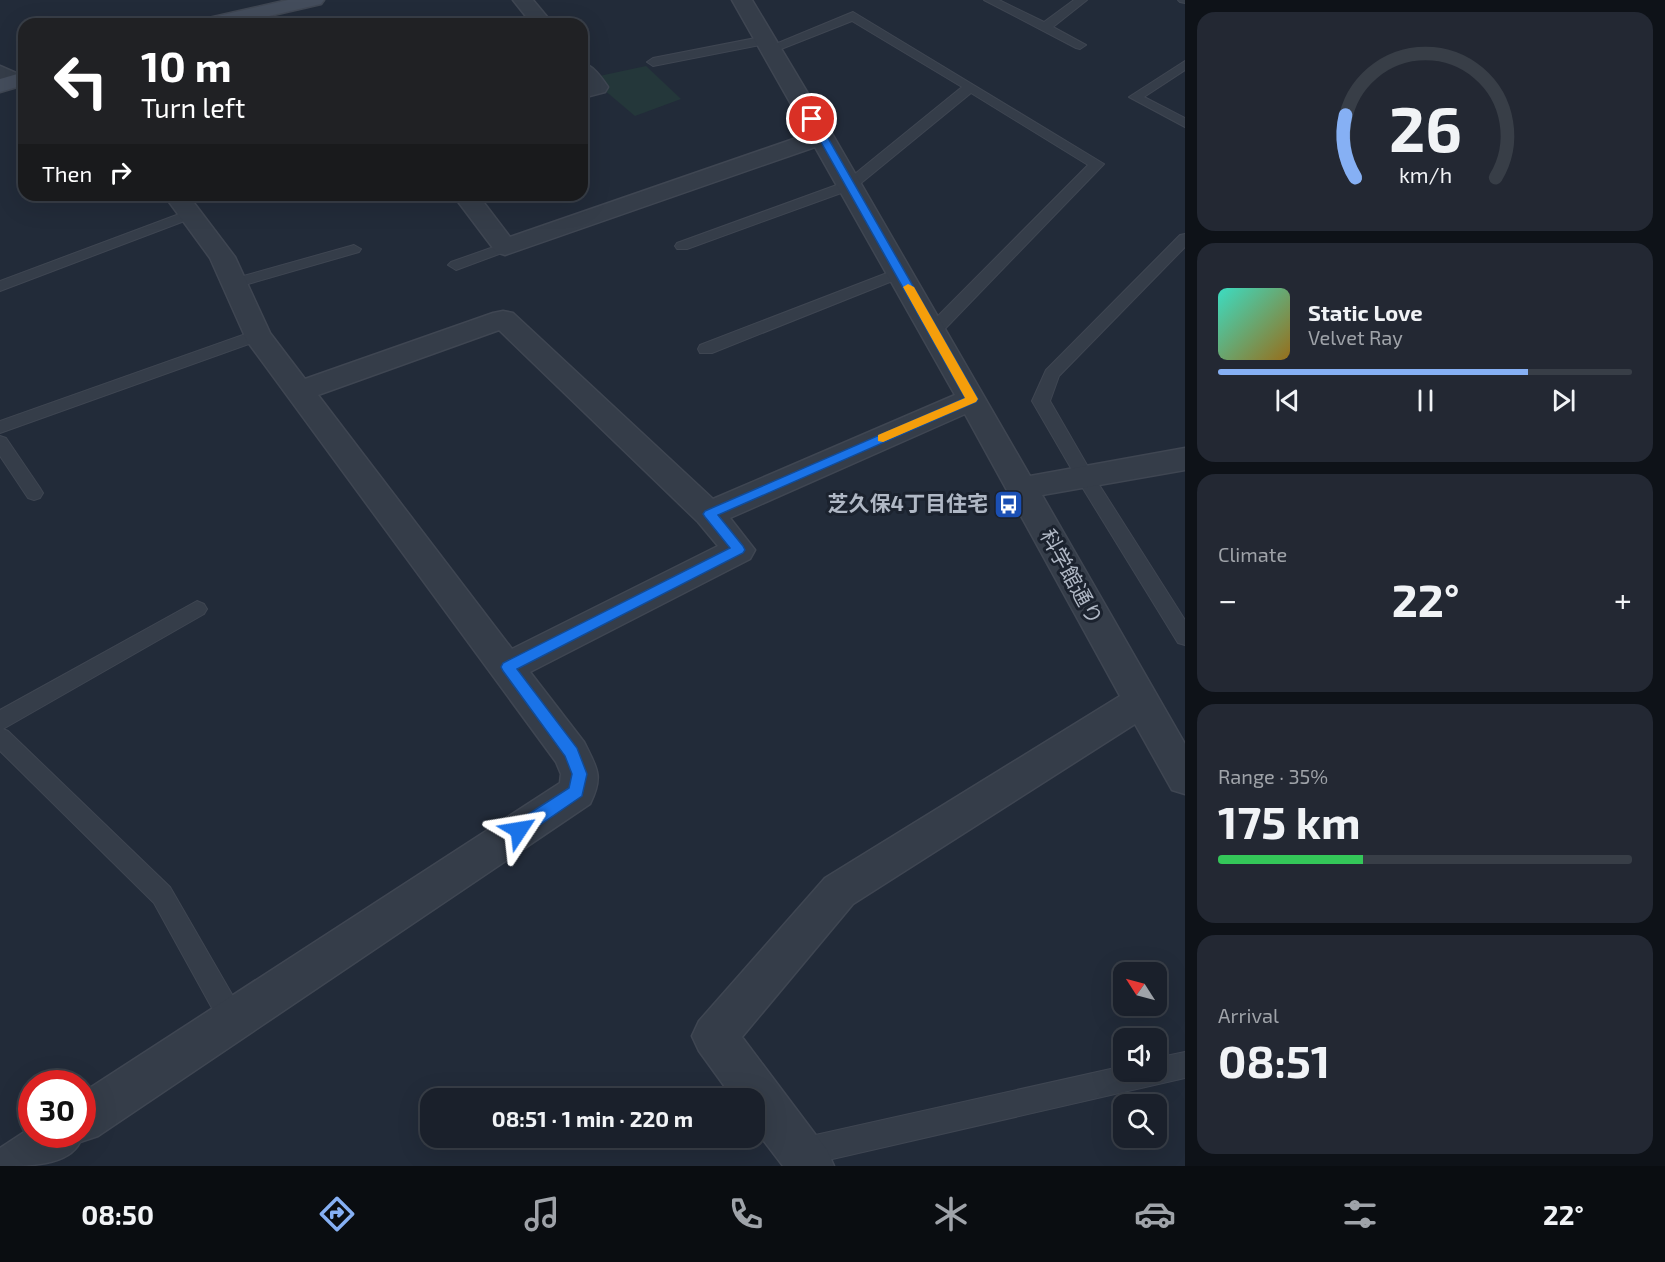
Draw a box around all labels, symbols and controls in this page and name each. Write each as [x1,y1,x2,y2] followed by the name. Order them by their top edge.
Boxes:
[141,40,232,90] text: 10 m
[42,42,120,120] icon: left
[141,91,245,123] text: Turn left
[1388,91,1462,166] text: 26
[786,93,837,144] pin
[795,102,828,135] icon: arrive
[104,156,137,189] icon: right
[42,160,92,186] text: Then
[1398,163,1452,188] text: km/h
[1308,299,1423,325] text: Static Love
[1308,325,1403,349] text: Velvet Ray
[1271,384,1304,417] icon: previous
[1409,384,1442,417] icon: pause
[1547,384,1580,417] icon: next
[993,488,1025,520] bus stop icon: 芝久保4丁目住宅
[828,490,988,515] place label: 芝久保4丁目住宅
[1036,524,1109,628] street label: 科学館通り
[1218,542,1287,566] text: Climate
[1392,572,1459,626] text: 22°
[1218,579,1237,619] text: −
[1614,579,1632,619] text: +
[1218,764,1328,788] text: Range · 35%
[1218,794,1361,848] text: 175 km
[487,798,551,862] position arrow
[1113,962,1167,1016] north arrow
[1113,962,1167,1148] map controls
[1218,1003,1279,1027] text: Arrival
[1113,1028,1167,1082] button: sound
[1218,1033,1330,1087] text: 08:51
[18,1070,96,1148] speed limit sign: 30
[1113,1094,1167,1148] button: search
[492,1105,693,1131] text: 08:51 · 1 min · 220 m
[316,1193,358,1235] icon: directions
[521,1193,563,1235] icon: music
[725,1193,767,1235] icon: phone
[930,1193,972,1235] icon: climate
[1134,1193,1176,1235] icon: car
[1339,1193,1381,1235] icon: filters
[81,1198,154,1230] text: 08:50
[1543,1198,1584,1230] text: 22°

